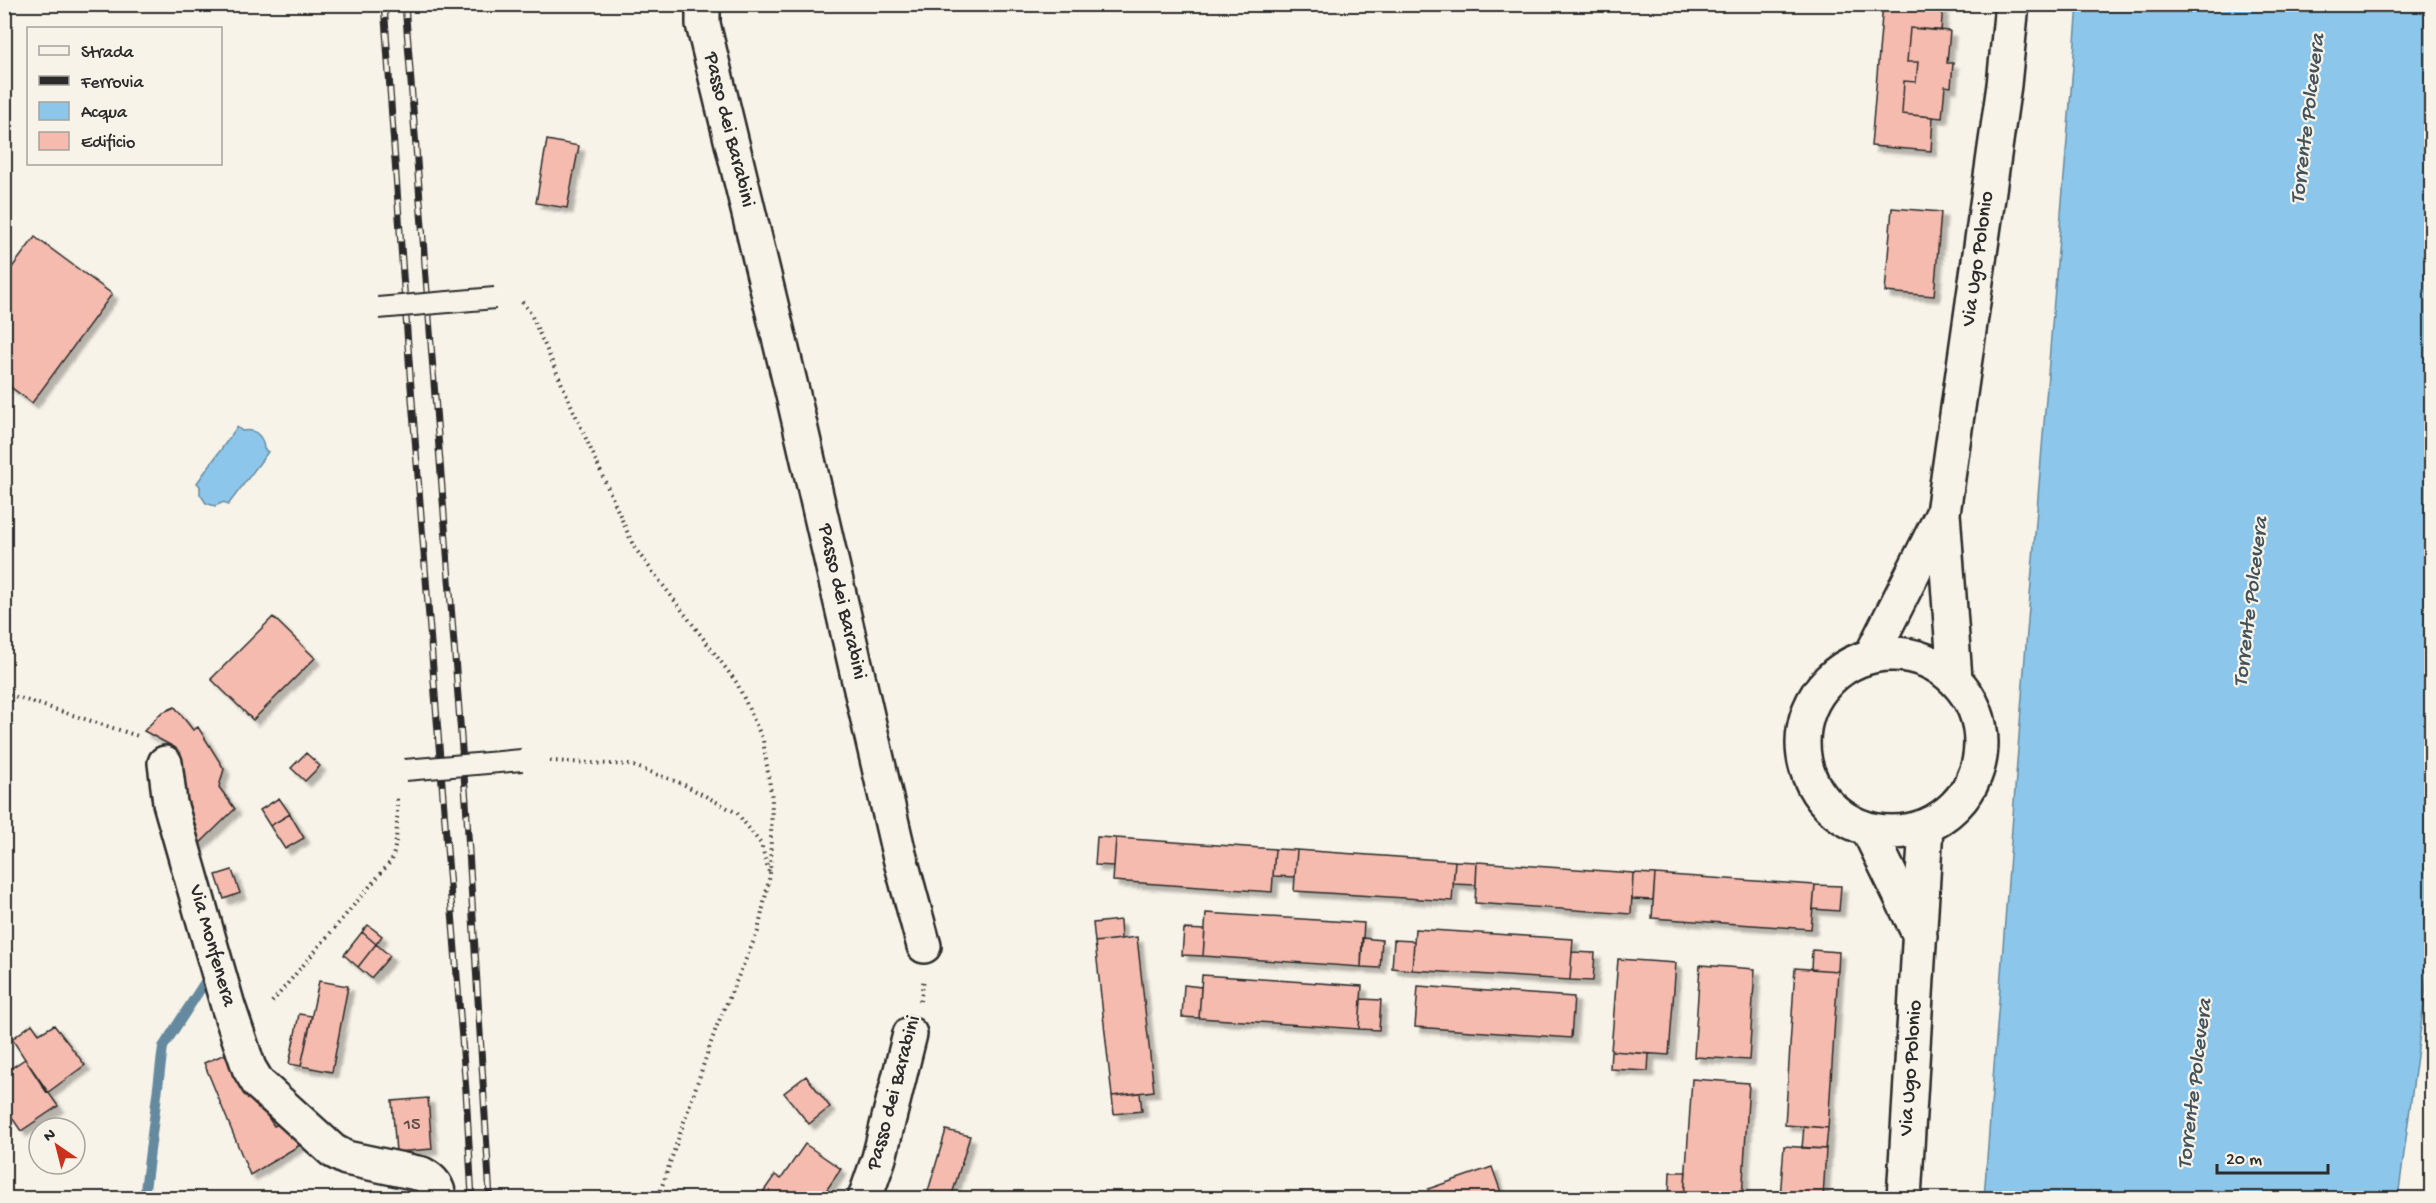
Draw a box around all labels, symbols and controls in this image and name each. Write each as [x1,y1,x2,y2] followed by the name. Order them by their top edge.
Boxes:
[27,27,222,165] legend
[2286,31,2333,206] water label: Torrente Polcevera
[81,43,135,64] text: Strada
[696,49,759,210] street label: Passo dei Barabini
[80,73,144,94] text: Ferrovia
[81,103,128,124] text: Acqua
[81,133,135,154] text: Edificio
[1957,190,2001,329] street label: Via Ugo Polonio
[2229,514,2276,689] water label: Torrente Polcevera
[811,521,871,682] street label: Passo dei Barabini
[181,881,241,1011] street label: Via Monfenera
[2173,996,2220,1171] water label: Torrente Polcevera
[1895,999,1929,1138] street label: Via Ugo Polonio
[862,1013,928,1174] street label: Passo dei Barabini
[403,1115,420,1136] house number: 15
[27,1116,87,1176] north arrow
[41,1125,61,1147] text: N
[2217,1137,2328,1175] scale bar
[2226,1150,2262,1171] text: 20 m

